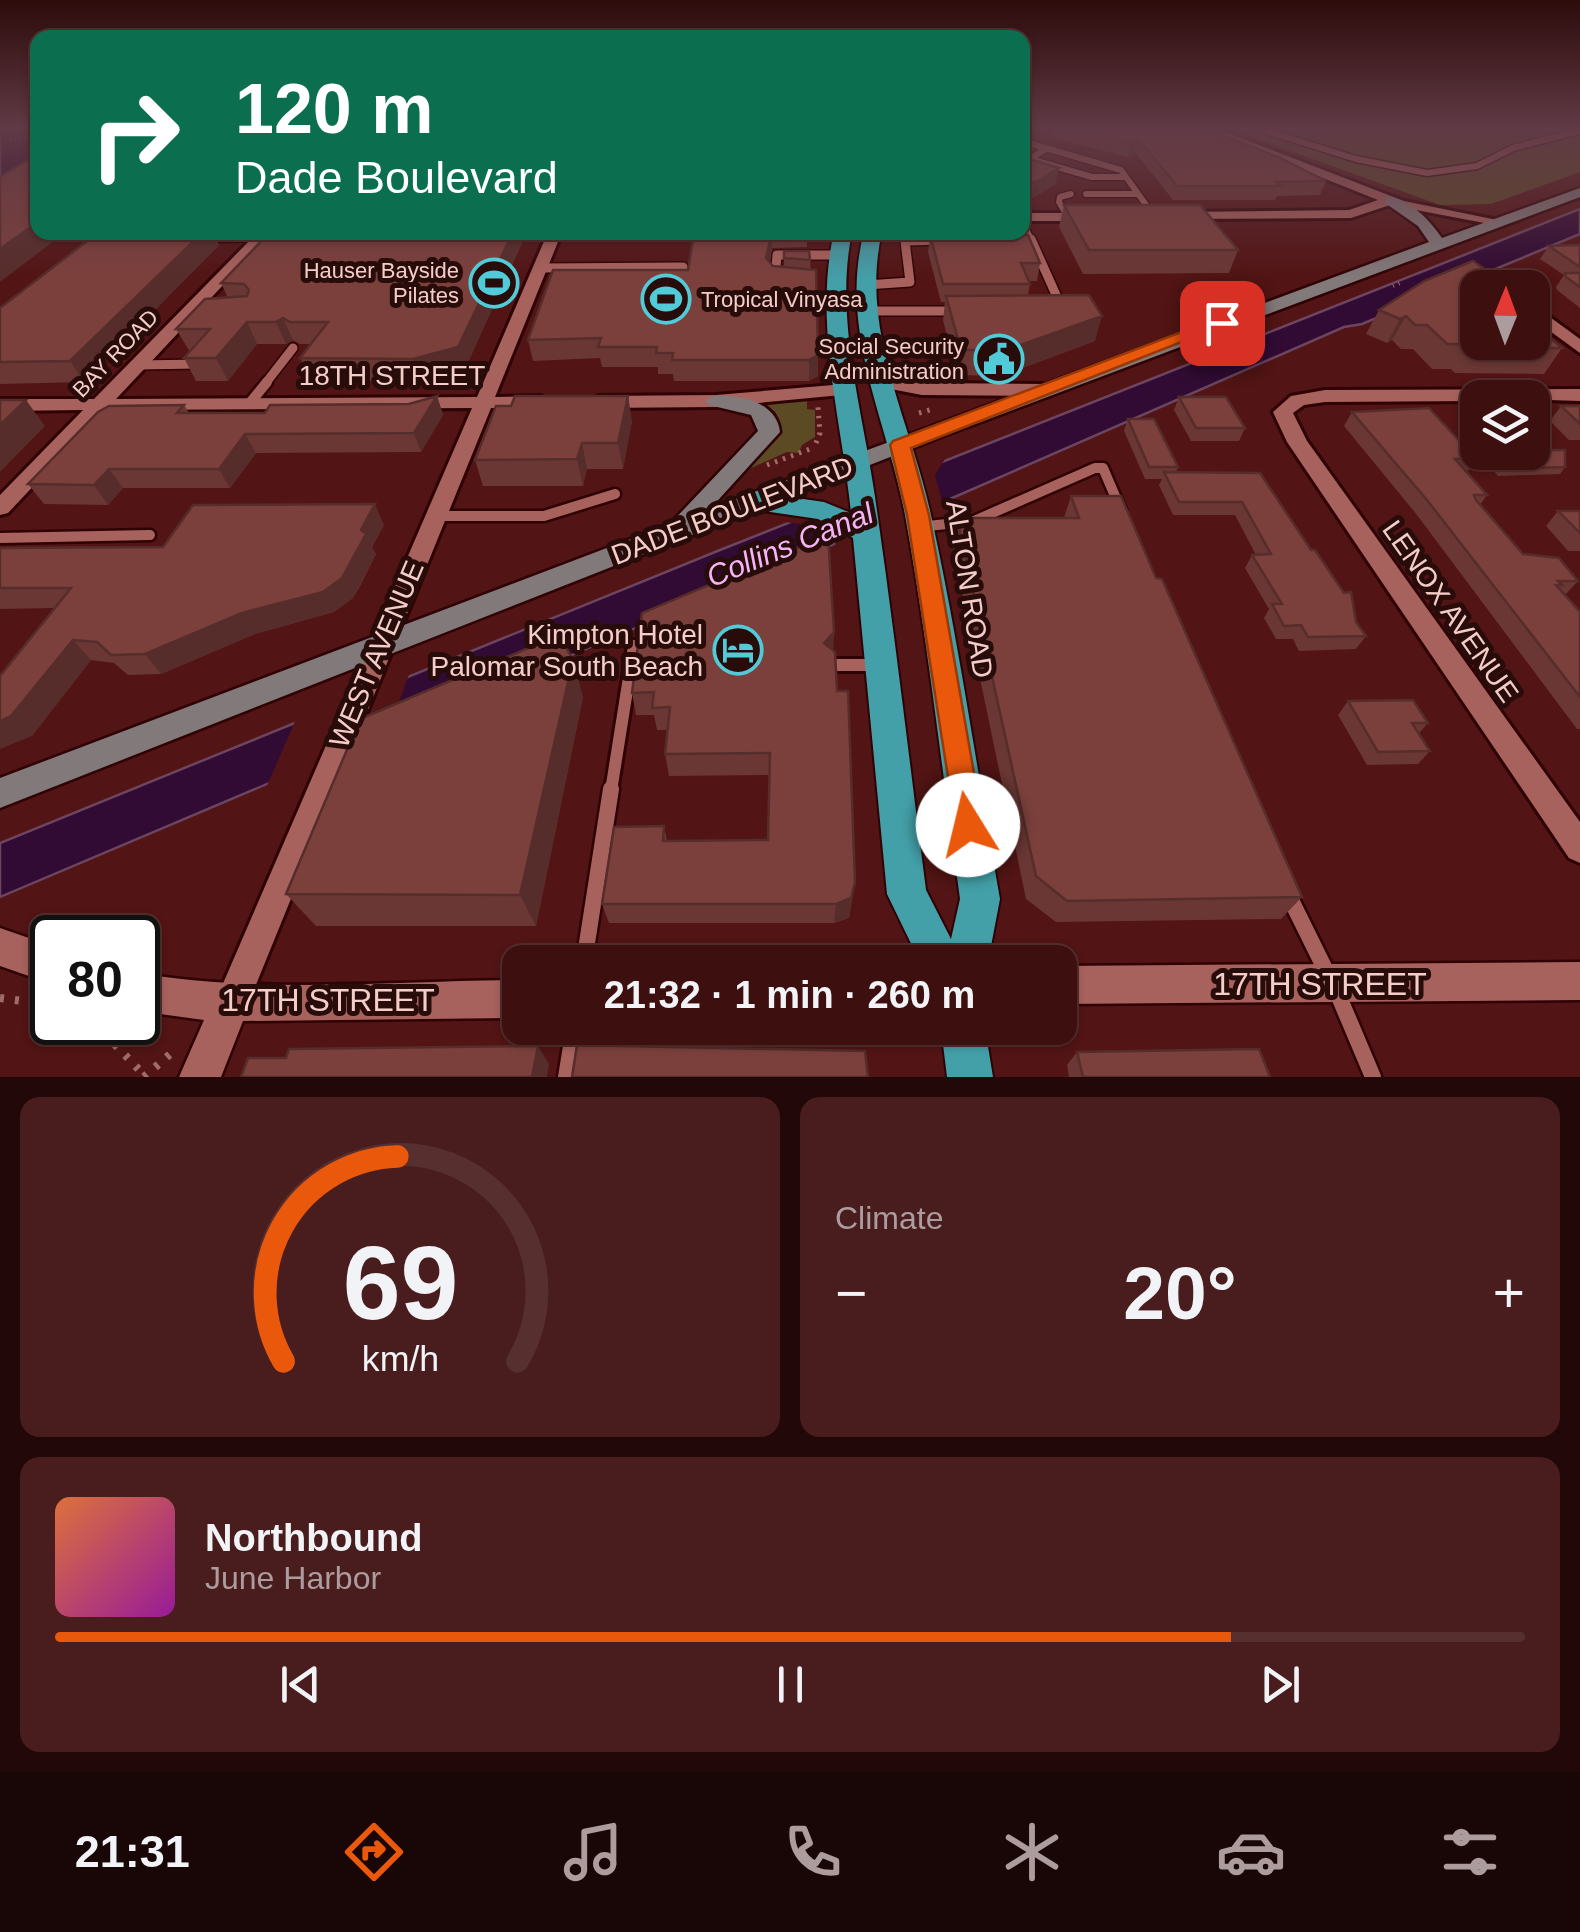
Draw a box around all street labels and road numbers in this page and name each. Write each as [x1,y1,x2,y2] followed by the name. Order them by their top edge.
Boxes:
[68,304,163,402] street label: BAY ROAD
[299,360,485,391] street label: 18TH STREET
[607,450,857,571] street label: DADE BOULEVARD
[940,498,999,680] street label: ALTON ROAD
[1376,515,1525,708] street label: LENOX AVENUE
[323,556,430,752] street label: WEST AVENUE
[1213,966,1427,1002] street label: 17TH STREET
[221,982,435,1018] street label: 17TH STREET

